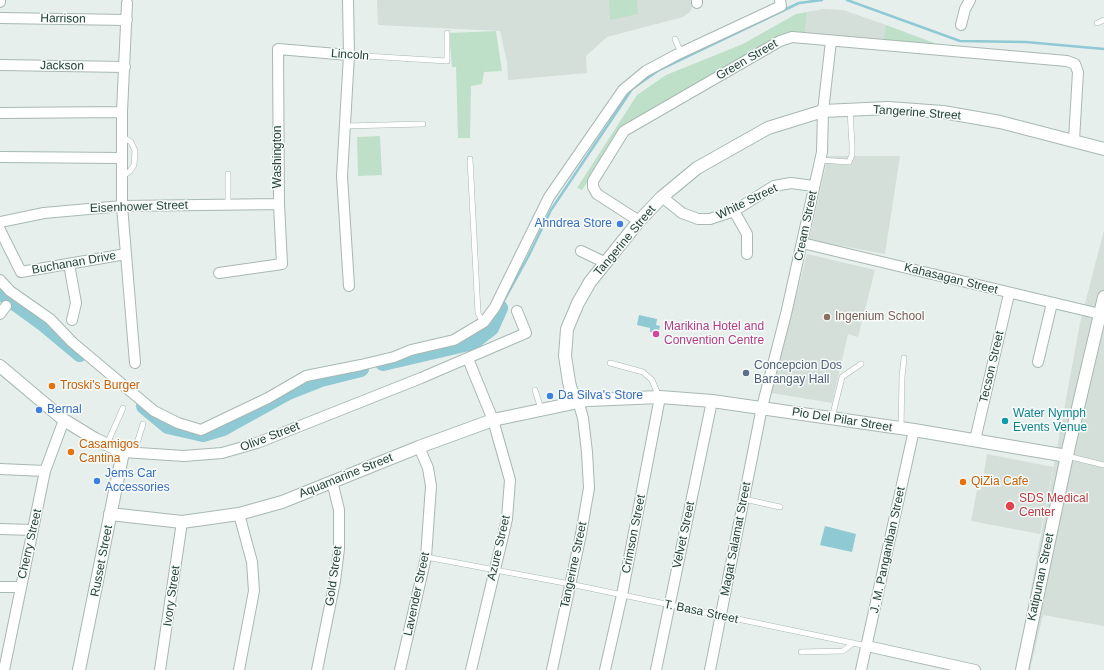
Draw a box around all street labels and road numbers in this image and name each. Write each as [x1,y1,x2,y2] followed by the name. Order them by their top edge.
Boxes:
[40,11,86,27] street label: Harrison
[714,37,780,83] street label: Green Street
[331,46,369,64] street label: Lincoln
[40,58,84,74] street label: Jackson
[873,103,961,123] street label: Tangerine Street
[271,126,285,188] street label: Washington
[714,181,780,223] street label: White Street
[792,190,820,262] street label: Cream Street
[90,198,188,216] street label: Eisenhower Street
[591,203,659,279] street label: Tangerine Street
[31,248,117,278] street label: Buchanan Drive
[903,260,999,298] street label: Kahasagan Street
[977,330,1007,404] street label: Tecson Street
[791,405,893,435] street label: Pio Del Pilar Street
[238,419,302,455] street label: Olive Street
[297,451,395,501] street label: Aquamarine Street
[718,481,754,597] street label: Magat Salamat Street
[868,486,908,614] street label: J. M. Panganiban Street
[619,493,649,575] street label: Crimson Street
[670,500,698,570] street label: Velvet Street
[15,508,45,580] street label: Cherry Street
[484,514,514,582] street label: Azure Street
[558,520,590,610] street label: Tangerine Street
[88,524,116,598] street label: Russet Street
[1025,532,1057,622] street label: Katipunan Street
[323,545,345,607] street label: Gold Street
[401,551,433,637] street label: Lavender Street
[161,565,183,627] street label: Ivory Street
[663,597,739,627] street label: T. Basa Street

